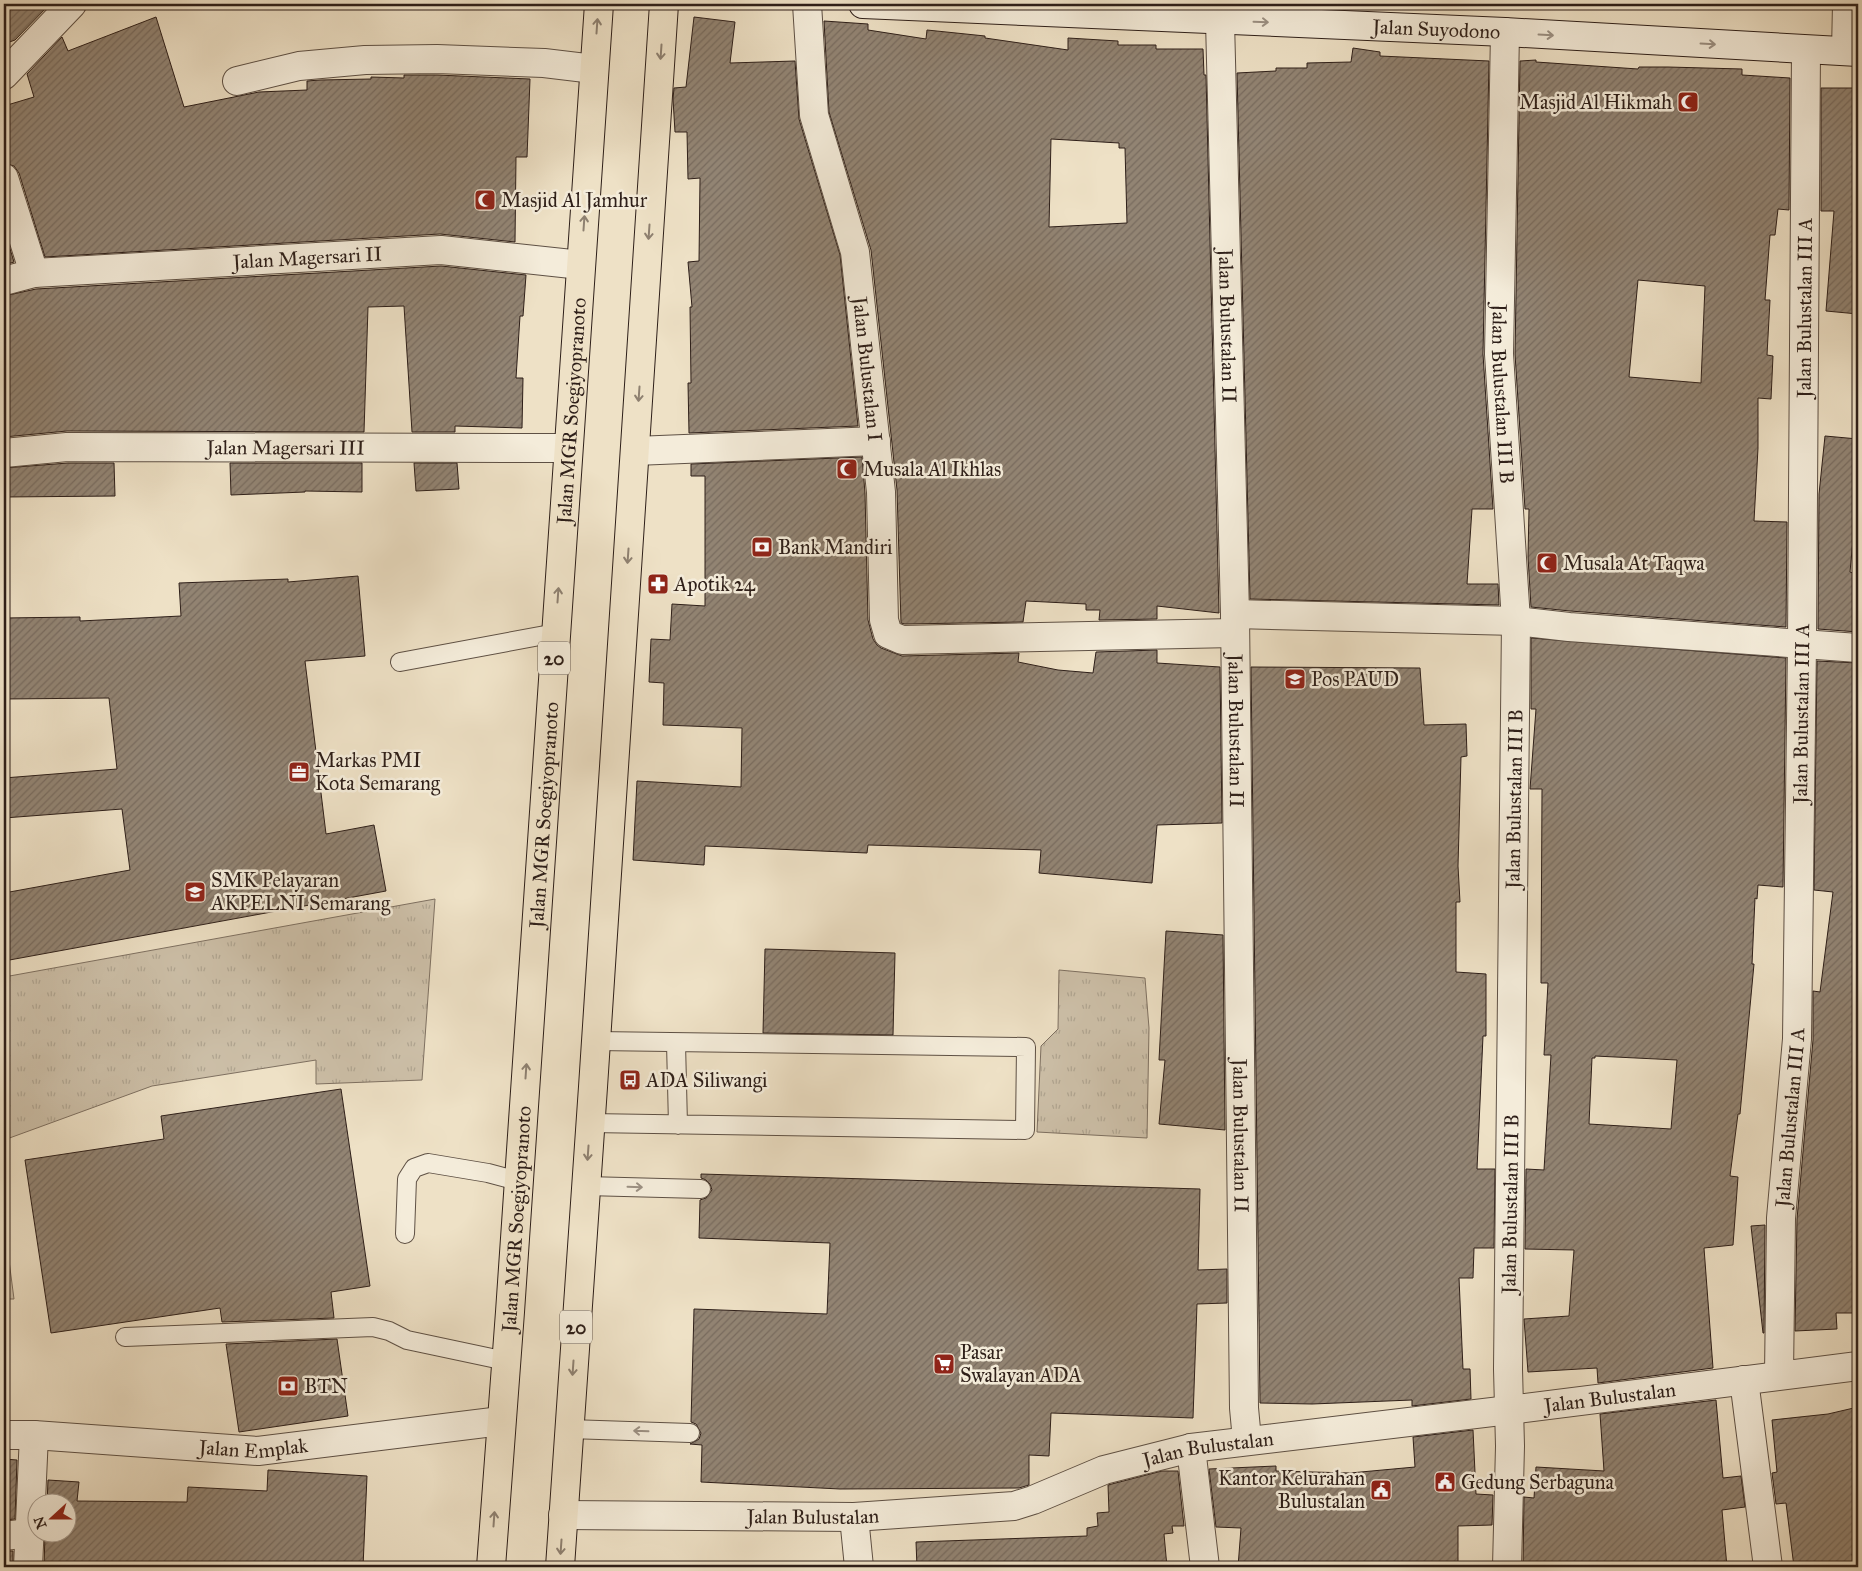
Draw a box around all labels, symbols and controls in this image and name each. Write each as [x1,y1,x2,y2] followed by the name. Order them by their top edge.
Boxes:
[1370,14,1501,44] street label: Jalan Suyodono
[593,18,602,34] one-way arrow
[1253,18,1269,27] one-way arrow
[1538,30,1554,39] one-way arrow
[1700,40,1716,49] one-way arrow
[656,44,665,60] one-way arrow
[1519,90,1672,114] place label: Masjid Al Hikmah
[1676,90,1700,114] mosque icon: Masjid Al Hikmah
[473,188,497,212] mosque icon: Masjid Al Jamhur
[501,188,648,213] place label: Masjid Al Jamhur
[579,216,589,232] one-way arrow
[1792,217,1817,400] street label: Jalan Bulustalan III A
[645,224,654,240] one-way arrow
[230,241,383,275] street label: Jalan Magersari II
[1213,247,1242,403] street label: Jalan Bulustalan II
[847,294,887,443] street label: Jalan Bulustalan I
[552,297,591,527] street label: Jalan MGR Soegiyopranoto
[1487,302,1519,484] street label: Jalan Bulustalan III B
[634,386,643,402] one-way arrow
[205,435,365,460] street label: Jalan Magersari III
[835,457,859,481] mosque icon: Musala Al Ikhlas
[863,457,1001,481] place label: Musala Al Ikhlas
[750,535,774,559] bank icon: Bank Mandiri
[778,535,893,559] place label: Bank Mandiri
[624,548,633,564] one-way arrow
[1535,551,1559,575] mosque icon: Musala At Taqwa
[1563,551,1705,576] place label: Musala At Taqwa
[646,572,670,596] pharmacy icon: Apotik 24
[673,572,756,596] place label: Apotik 24
[554,587,563,603] one-way arrow
[1788,623,1814,806] street label: Jalan Bulustalan III A
[538,641,570,674] road number: 20
[1222,652,1249,808] street label: Jalan Bulustalan II
[1283,667,1307,691] school or university icon: Pos PAUD
[1311,667,1399,691] place label: Pos PAUD
[524,701,563,931] street label: Jalan MGR Soegiyopranoto
[1500,709,1529,891] street label: Jalan Bulustalan III B
[315,748,441,796] place label: Markas PMI Kota Semarang
[287,760,311,784] office icon: Markas PMI Kota Semarang
[210,868,391,916] place label: SMK Pelayaran AKPELNI Semarang
[183,880,207,904] school or university icon: SMK Pelayaran AKPELNI Semarang
[1770,1027,1809,1210] street label: Jalan Bulustalan III A
[1227,1057,1254,1213] street label: Jalan Bulustalan II
[521,1064,530,1080] one-way arrow
[618,1068,642,1092] bus stop icon: ADA Siliwangi
[645,1068,768,1093] place label: ADA Siliwangi
[496,1105,536,1335] street label: Jalan MGR Soegiyopranoto
[1496,1114,1525,1296] street label: Jalan Bulustalan III B
[584,1145,593,1161] one-way arrow
[626,1183,642,1192] one-way arrow
[560,1310,592,1344] road number: 20
[960,1340,1082,1387] place label: Pasar Swalayan ADA
[932,1352,956,1376] supermarket icon: Pasar Swalayan ADA
[569,1360,578,1376] one-way arrow
[276,1374,300,1398] bank icon: BTN
[304,1374,348,1398] place label: BTN
[1541,1377,1677,1419] street label: Jalan Bulustalan
[634,1426,650,1436] one-way arrow
[1138,1426,1275,1473] street label: Jalan Bulustalan
[196,1433,310,1463] street label: Jalan Emplak
[1218,1466,1365,1513] place label: Kantor Kelurahan Bulustalan
[1433,1470,1457,1494] public building icon: Gedung Serbaguna
[1461,1470,1615,1495] place label: Gedung Serbaguna
[1369,1478,1393,1502] public building icon: Kantor Kelurahan Bulustalan
[28,1494,78,1544] north arrow
[745,1503,880,1529] street label: Jalan Bulustalan
[489,1511,499,1527] one-way arrow
[30,1514,50,1531] text: N
[556,1539,565,1555] one-way arrow

